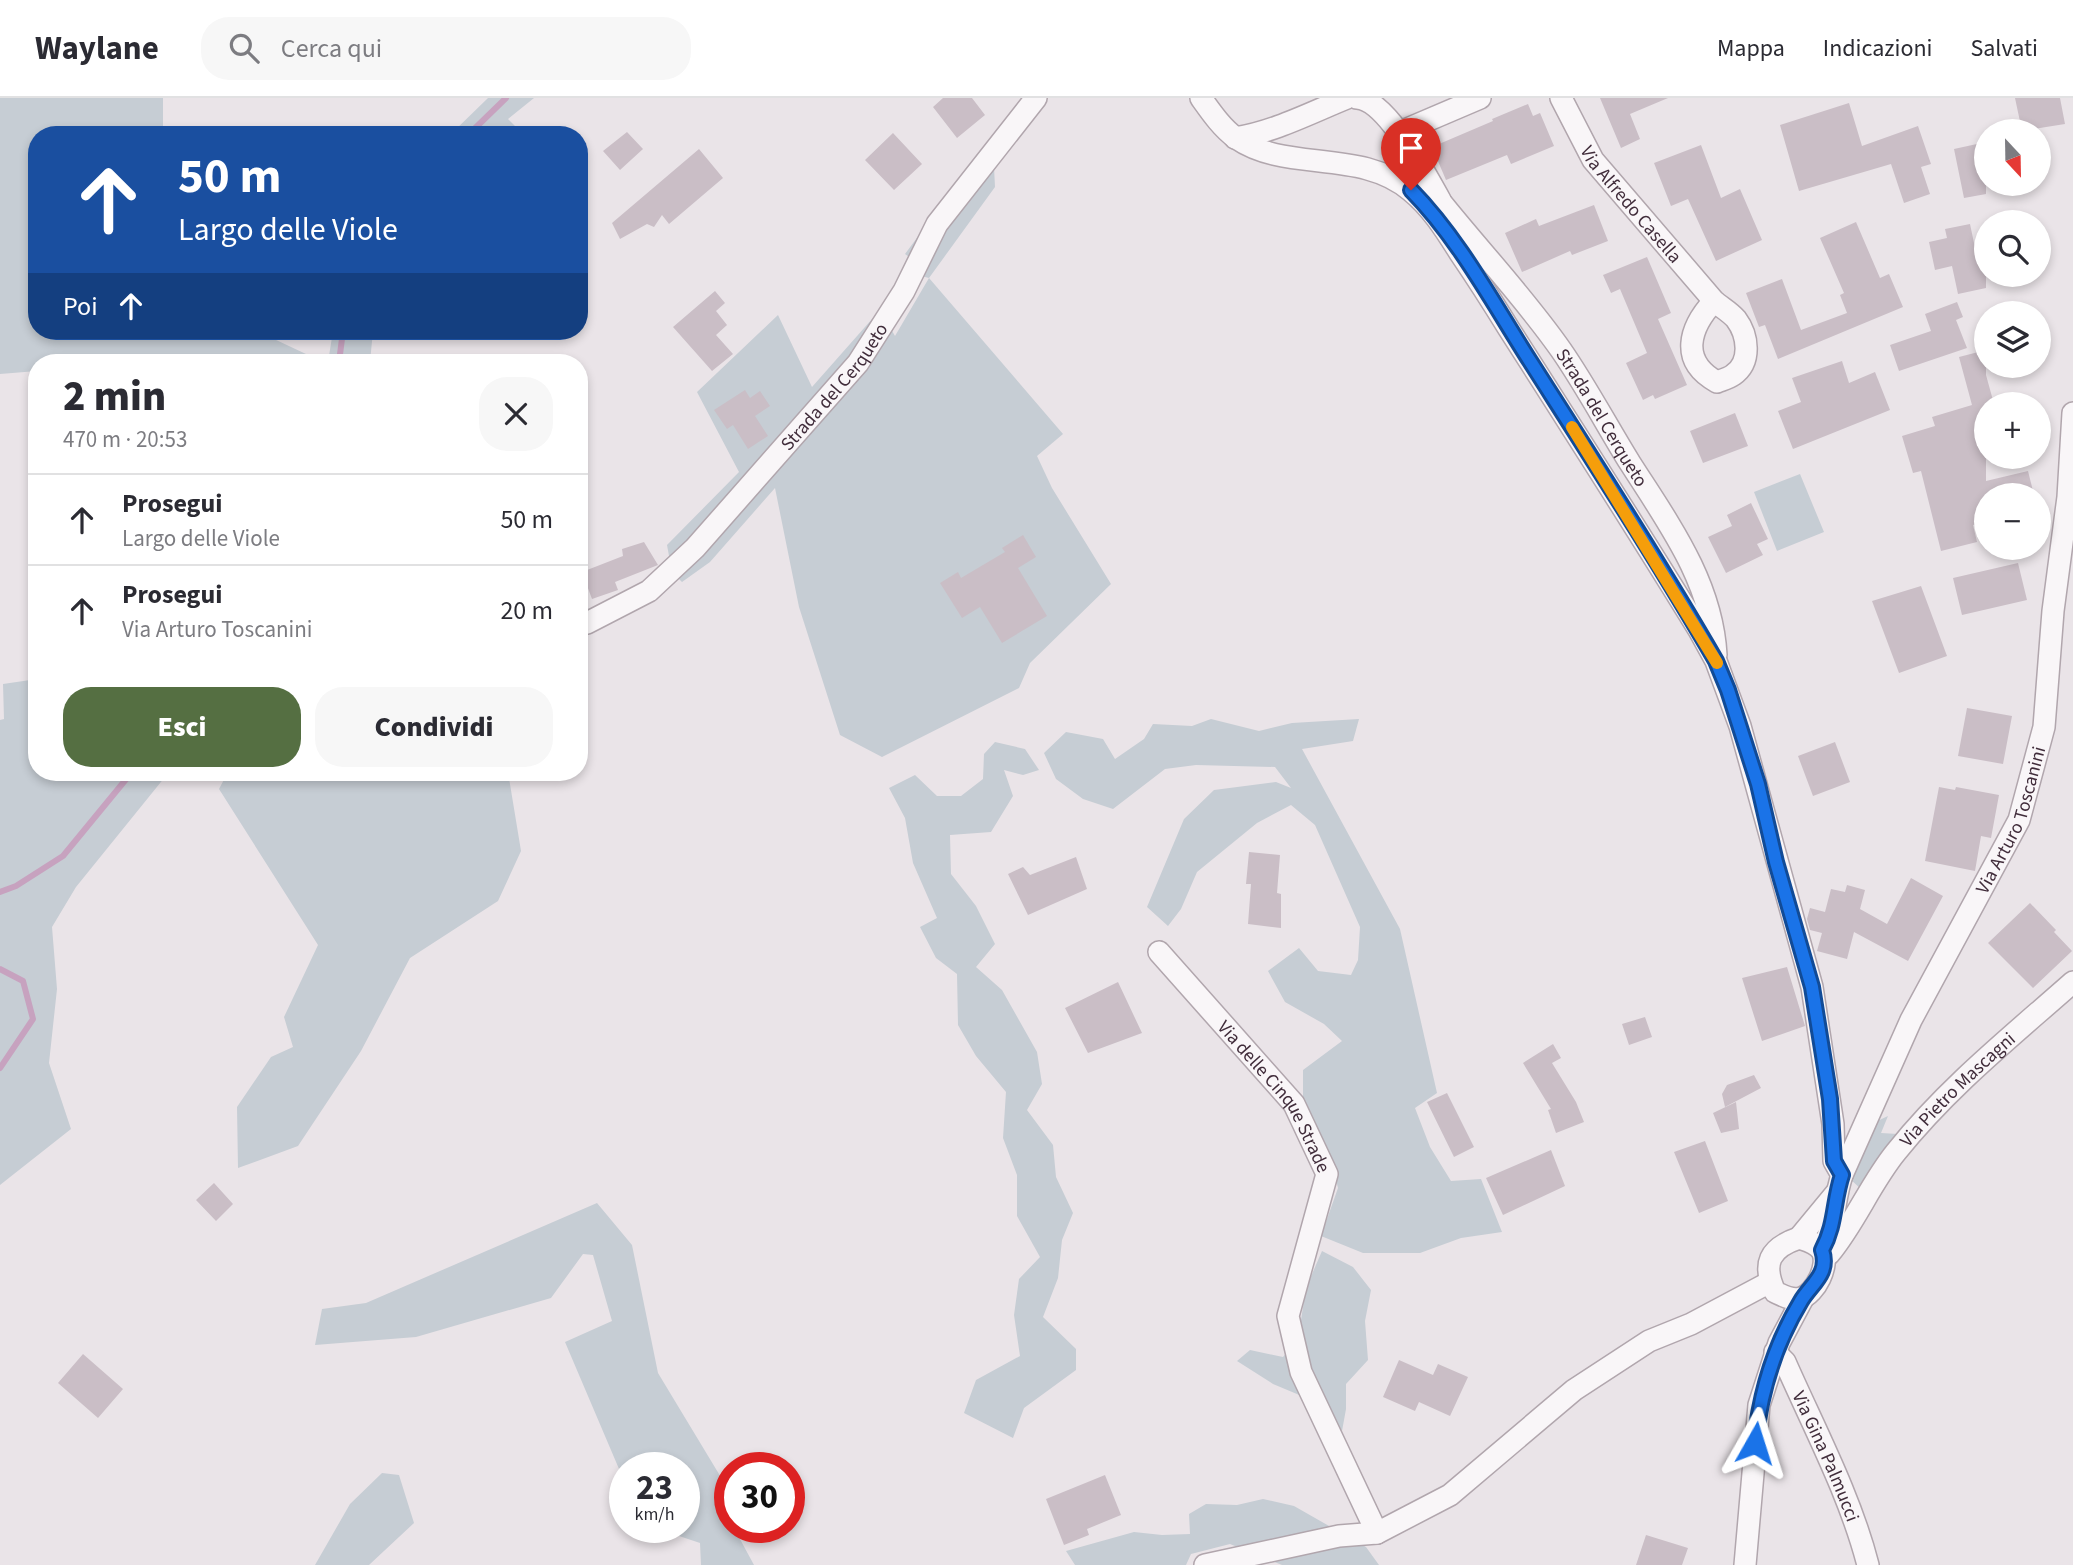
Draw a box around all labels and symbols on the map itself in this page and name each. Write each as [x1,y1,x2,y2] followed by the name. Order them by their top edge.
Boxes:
[1381,118,1441,190] pin
[1974,119,2051,196] north arrow
[1573,141,1688,269] street label: Via Alfredo Casella
[775,318,895,457] street label: Strada del Cerqueto
[1549,343,1654,493] street label: Strada del Cerqueto
[1970,744,2053,899] street label: Via Arturo Toscanini
[1211,1015,1336,1177] street label: Via delle Cinque Strade
[1894,1026,2022,1153] street label: Via Pietro Mascagni
[1785,1387,1866,1526] street label: Via Gina Palmucci
[1718,1406,1792,1480] position arrow
[714,1452,805,1543] speed limit sign: 30

